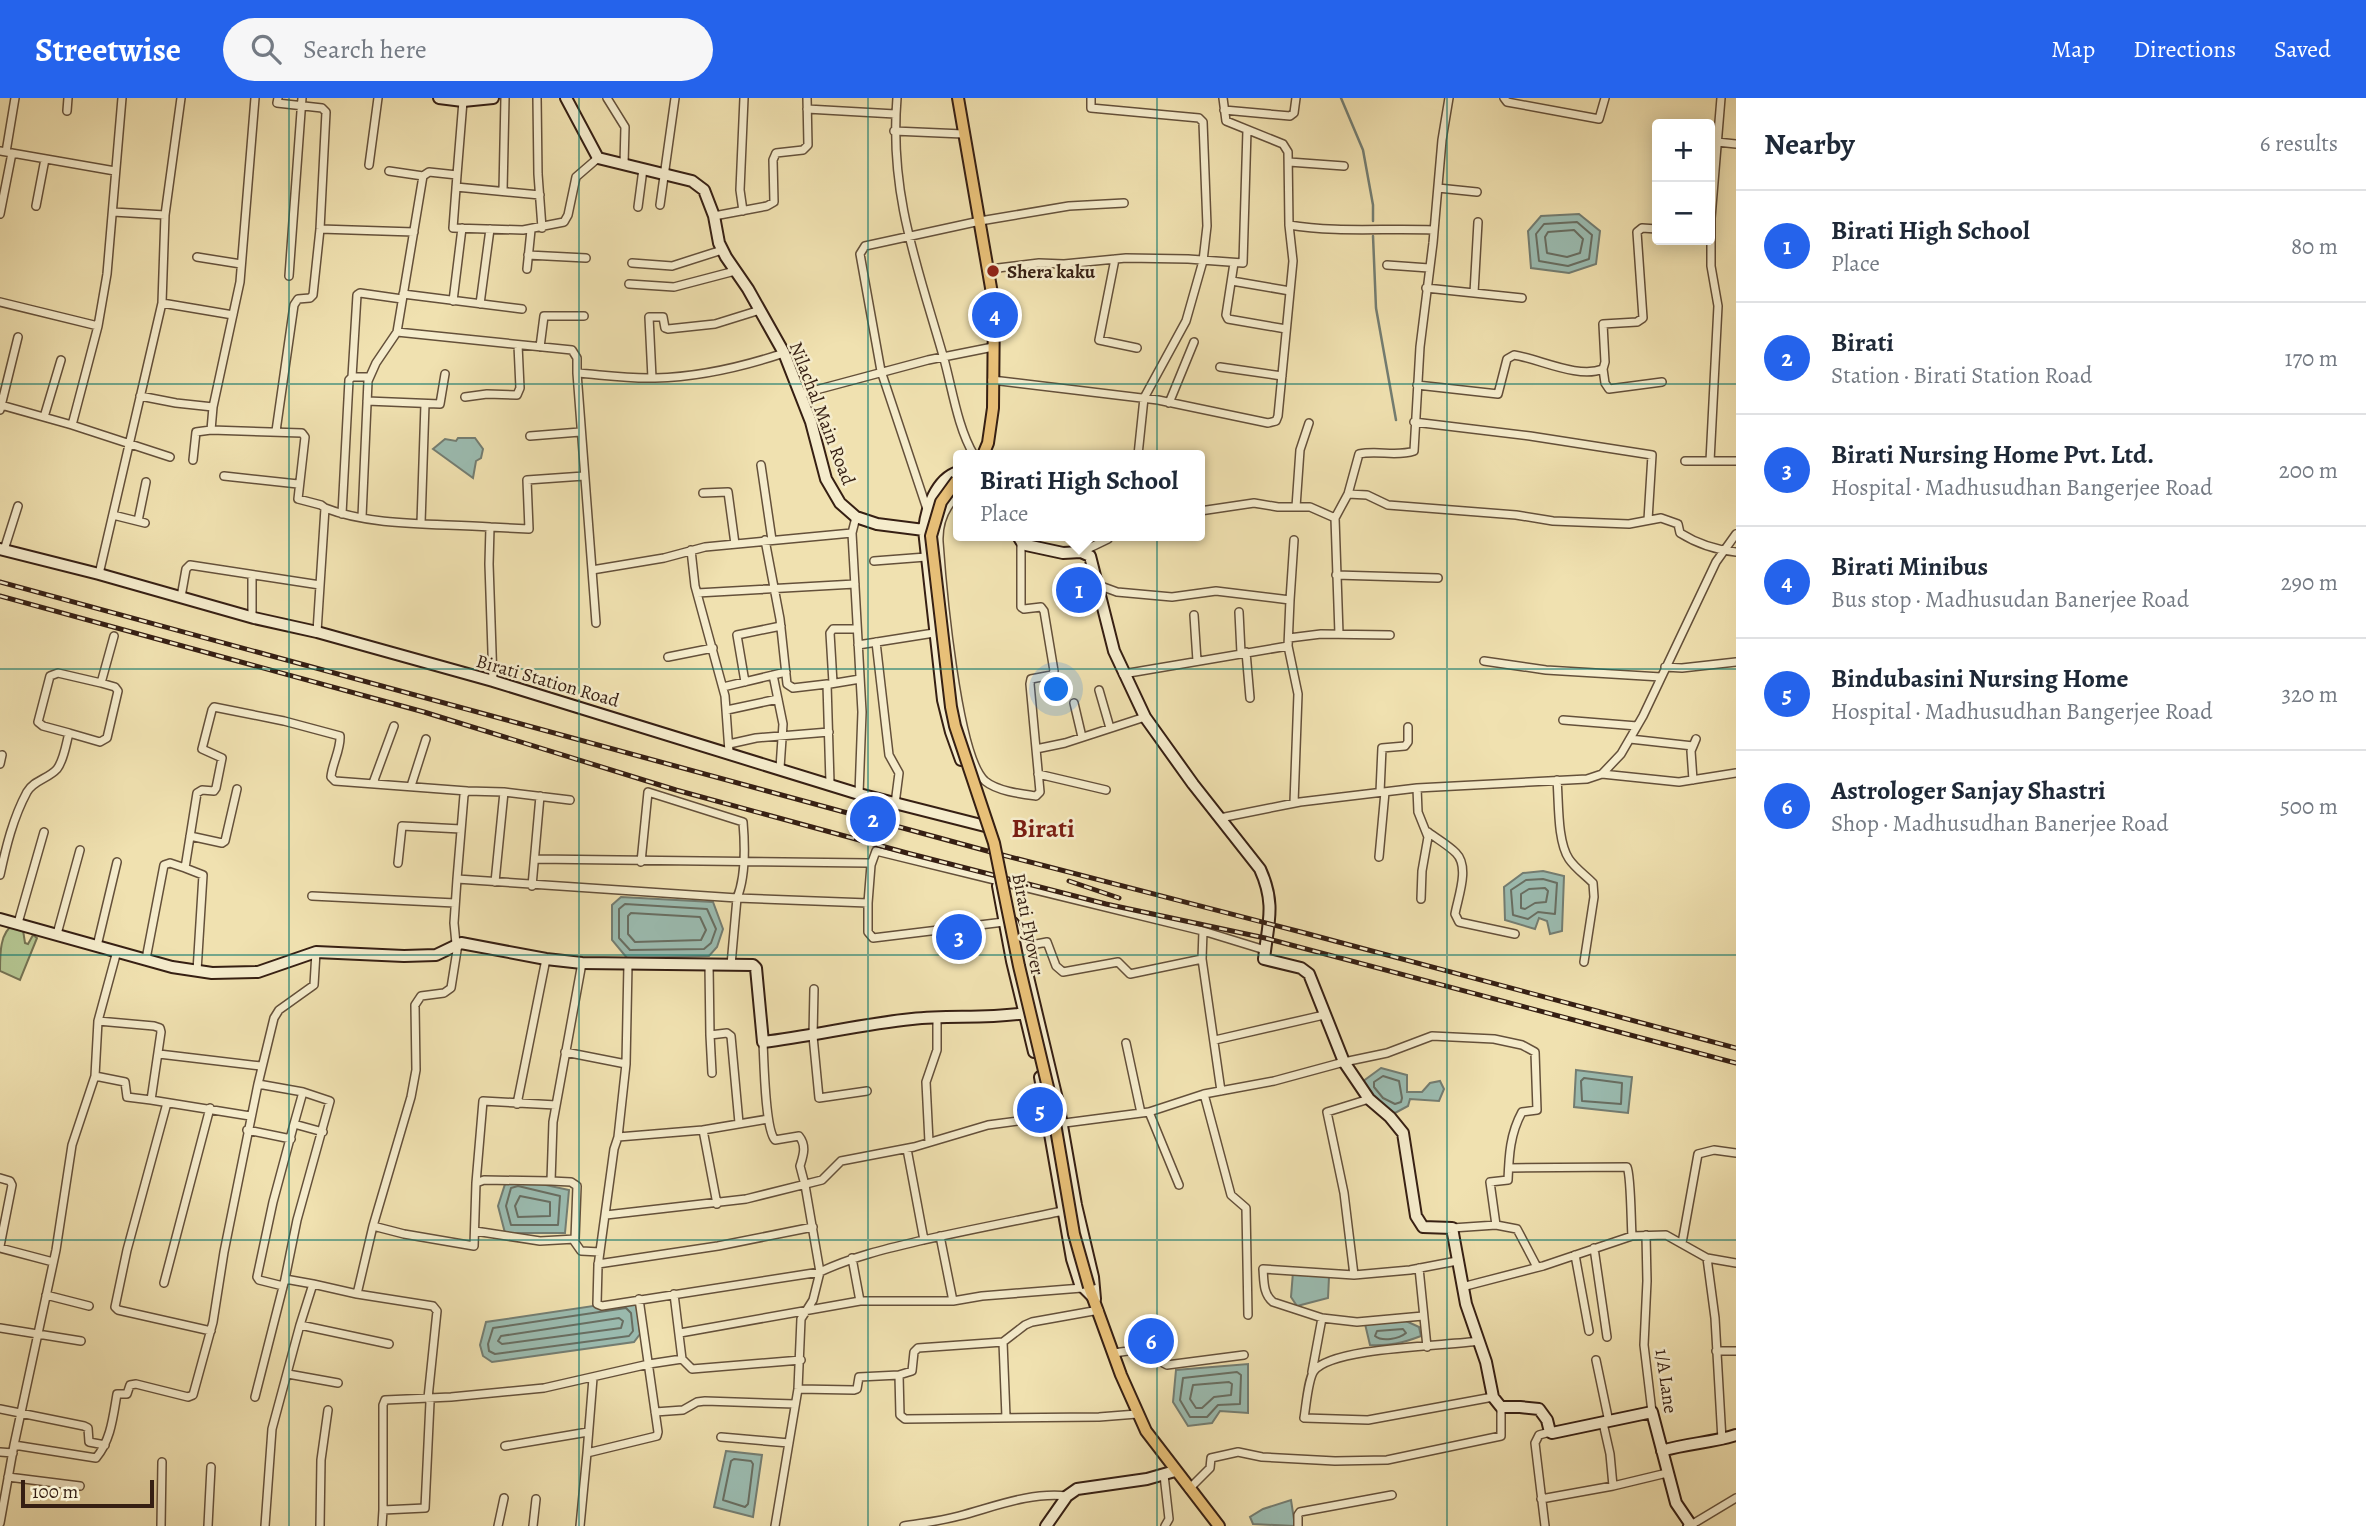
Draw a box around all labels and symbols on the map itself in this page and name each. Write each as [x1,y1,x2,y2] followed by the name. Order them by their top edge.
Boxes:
[1007,259,1096,285] place label: Shera kaku
[985,263,1001,279] marker: Shera kaku
[972,289,1018,341] pin: 4
[783,338,862,490] street label: Nilachal Main Road
[1056,564,1102,616] pin: 1
[473,648,623,714] street label: Birati Station Road
[1039,672,1073,706] your location
[850,793,896,845] pin: 2
[1012,811,1074,846] district label: Birati
[1005,871,1051,977] street label: Birati Flyover
[936,911,982,963] pin: 3
[1017,1084,1063,1136] pin: 5
[1128,1315,1174,1367] pin: 6
[1649,1347,1683,1415] street label: 1/A Lane
[21,1477,154,1509] scale bar

